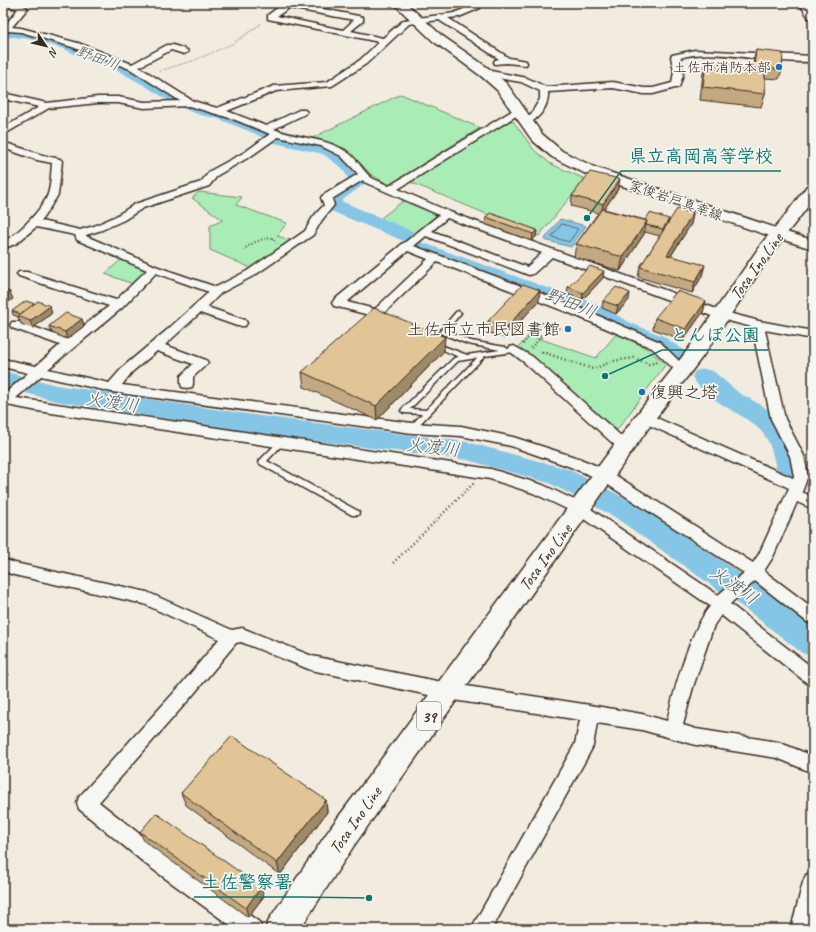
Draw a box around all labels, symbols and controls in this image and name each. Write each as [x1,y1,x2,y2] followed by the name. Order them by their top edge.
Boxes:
[26,26,66,66] north arrow
[73,42,122,75] water label: 野田川
[45,45,62,60] text: N
[673,59,771,76] place label: 土佐市消防本部
[774,62,784,72] marker: 土佐市消防本部
[621,141,781,171] callout: 県立高岡高等学校
[629,145,773,167] text: 県立高岡高等学校
[627,176,725,224] street label: 家俊岩戸真幸線
[725,228,788,304] street label: Tosa Ino Line
[542,283,600,323] water label: 野田川
[407,319,560,340] place label: 土佐市立市民図書館
[662,320,768,350] callout: とんぼ公園
[563,324,573,334] marker: 土佐市立市民図書館
[670,324,760,346] text: とんぼ公園
[650,382,718,403] place label: 復興之塔
[84,387,140,417] water label: 火渡川
[637,387,647,397] marker: 復興之塔
[405,433,461,461] water label: 火渡川
[514,519,577,595] street label: Tosa Ino Line
[706,561,762,609] water label: 火渡川
[417,702,441,730] road number: 39
[325,781,387,858] street label: Tosa Ino Line
[194,867,300,897] callout: 土佐警察署
[202,871,292,893] text: 土佐警察署

